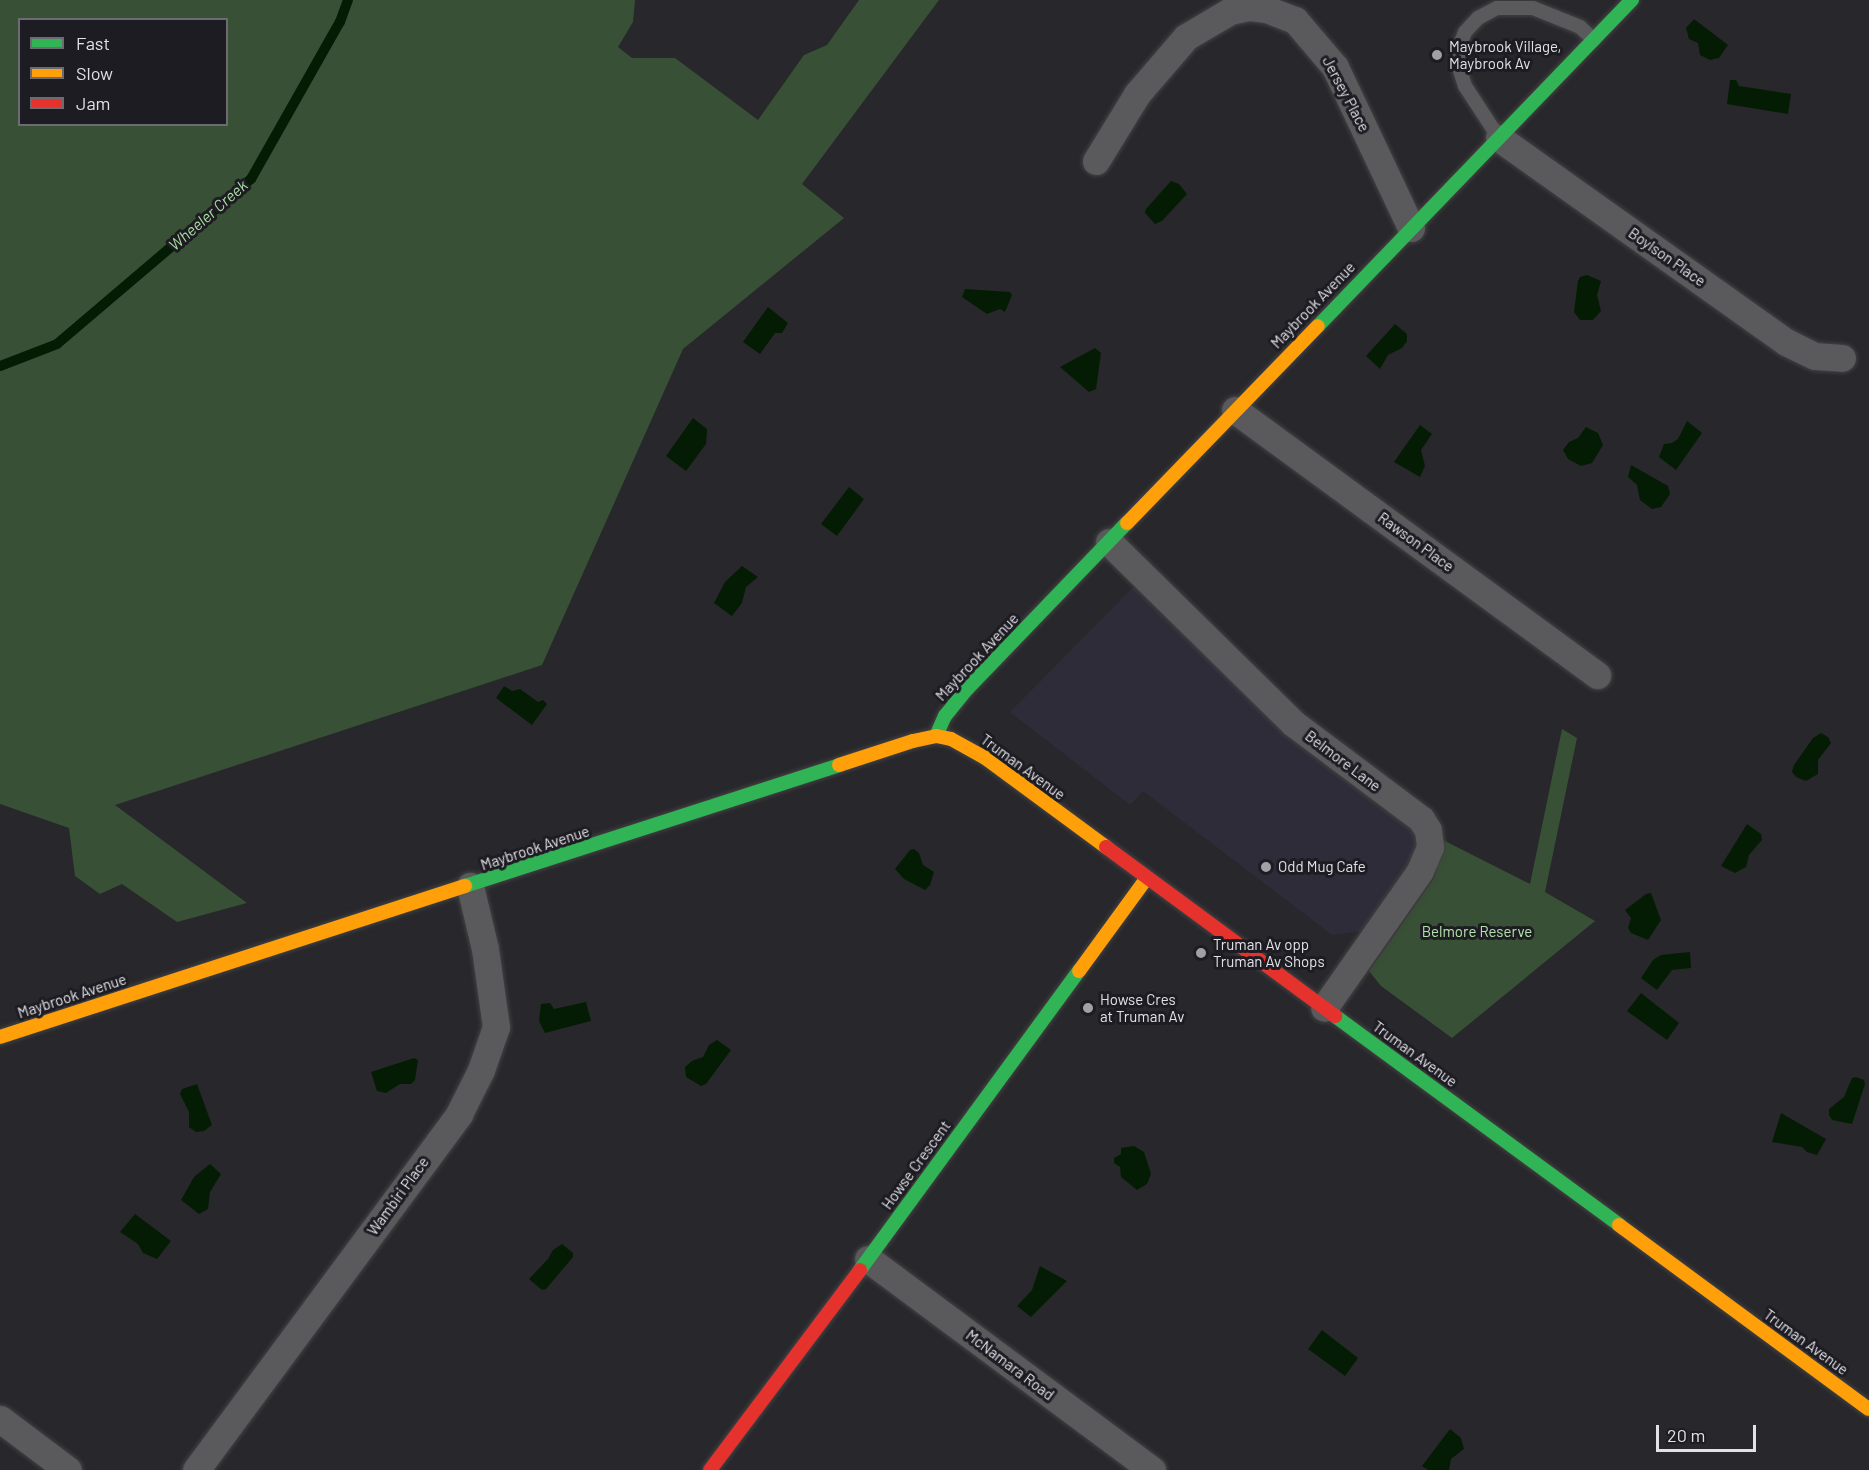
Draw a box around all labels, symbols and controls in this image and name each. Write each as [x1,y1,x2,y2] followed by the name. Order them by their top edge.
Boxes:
[18,18,228,126] legend
[76,32,110,54] text: Fast
[1449,37,1562,72] place label: Maybrook Village, Maybrook Av
[1430,48,1444,62] marker: Maybrook Village, Maybrook Av
[1319,53,1373,135] street label: Jersey Place
[76,62,113,84] text: Slow
[76,92,110,114] text: Jam
[165,175,251,255] water label: Wheeler Creek
[1625,224,1709,290] street label: Boylson Place
[1267,258,1359,352] street label: Maybrook Avenue
[1375,508,1457,576] street label: Rawson Place
[932,609,1022,705] street label: Maybrook Avenue
[1302,727,1384,795] street label: Belmore Lane
[977,730,1069,804] street label: Truman Avenue
[478,822,592,874] street label: Maybrook Avenue
[1278,858,1366,876] place label: Odd Mug Cafe
[1259,860,1273,874] marker: Odd Mug Cafe
[1422,923,1532,941] park label: Belmore Reserve
[1213,935,1325,970] place label: Truman Av opp Truman Av Shops
[1194,946,1208,960] marker: Truman Av opp Truman Av Shops
[15,970,129,1022] street label: Maybrook Avenue
[1100,990,1184,1025] place label: Howse Cres at Truman Av
[1081,1001,1095,1015] marker: Howse Cres at Truman Av
[1369,1017,1461,1091] street label: Truman Avenue
[878,1117,954,1213] street label: Howse Crescent
[364,1153,432,1239] street label: Wambiri Place
[1760,1305,1852,1379] street label: Truman Avenue
[962,1326,1058,1404] street label: McNamara Road
[1659,1413,1760,1451] scale bar
[1667,1424,1705,1446] text: 20 m

